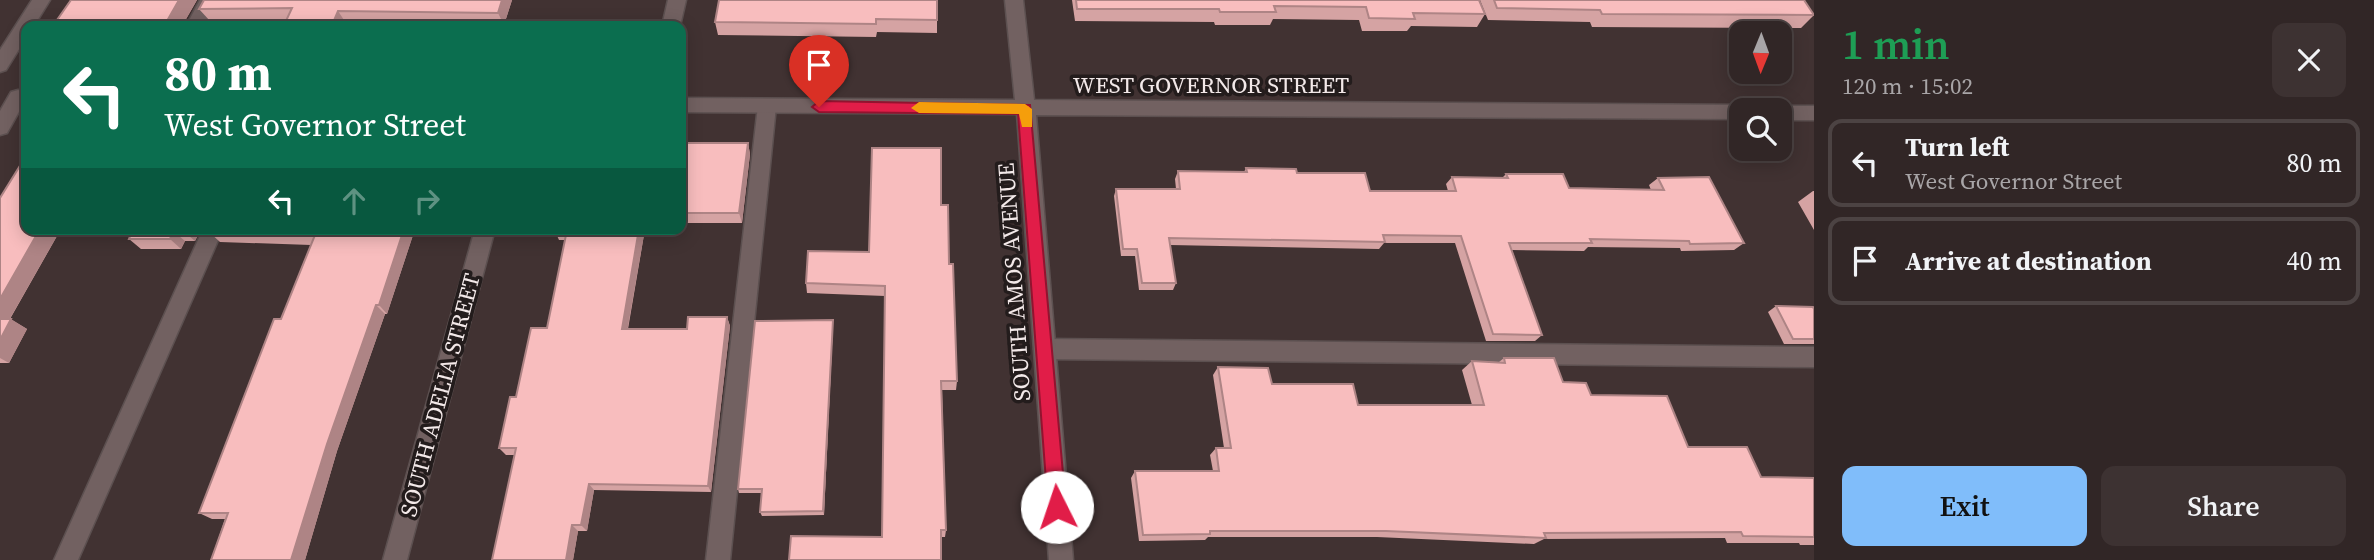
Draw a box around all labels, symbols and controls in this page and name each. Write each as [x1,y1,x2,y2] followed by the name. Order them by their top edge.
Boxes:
[1842,15,1950,73] text: 1 min
[1729,21,1792,84] north arrow
[1729,21,1792,161] map controls
[2272,23,2346,97] button: close
[789,35,849,107] pin
[164,39,272,106] text: 80 m
[800,46,838,84] icon: arrive
[49,49,140,140] icon: left
[1073,69,1349,101] street label: WEST GOVERNOR STREET
[1842,70,1973,102] text: 120 m · 15:02
[1729,98,1792,161] button: search
[164,103,466,147] text: West Governor Street
[1905,129,2009,165] text: Turn left
[1846,144,1884,182] icon: left
[2287,145,2342,181] text: 80 m
[990,162,1038,402] street label: SOUTH AMOS AVENUE
[1905,165,2122,197] text: West Governor Street
[262,182,300,220] icon: left
[335,182,373,220] icon: ahead
[408,182,446,220] icon: right
[1846,242,1884,280] icon: arrive
[1905,243,2152,279] text: Arrive at destination
[2287,243,2342,279] text: 40 m
[392,270,488,520] street label: SOUTH ADELIA STREET
[1842,466,2087,546] button: Exit
[2101,466,2346,546] button: Share
[1020,470,1094,544] position arrow

